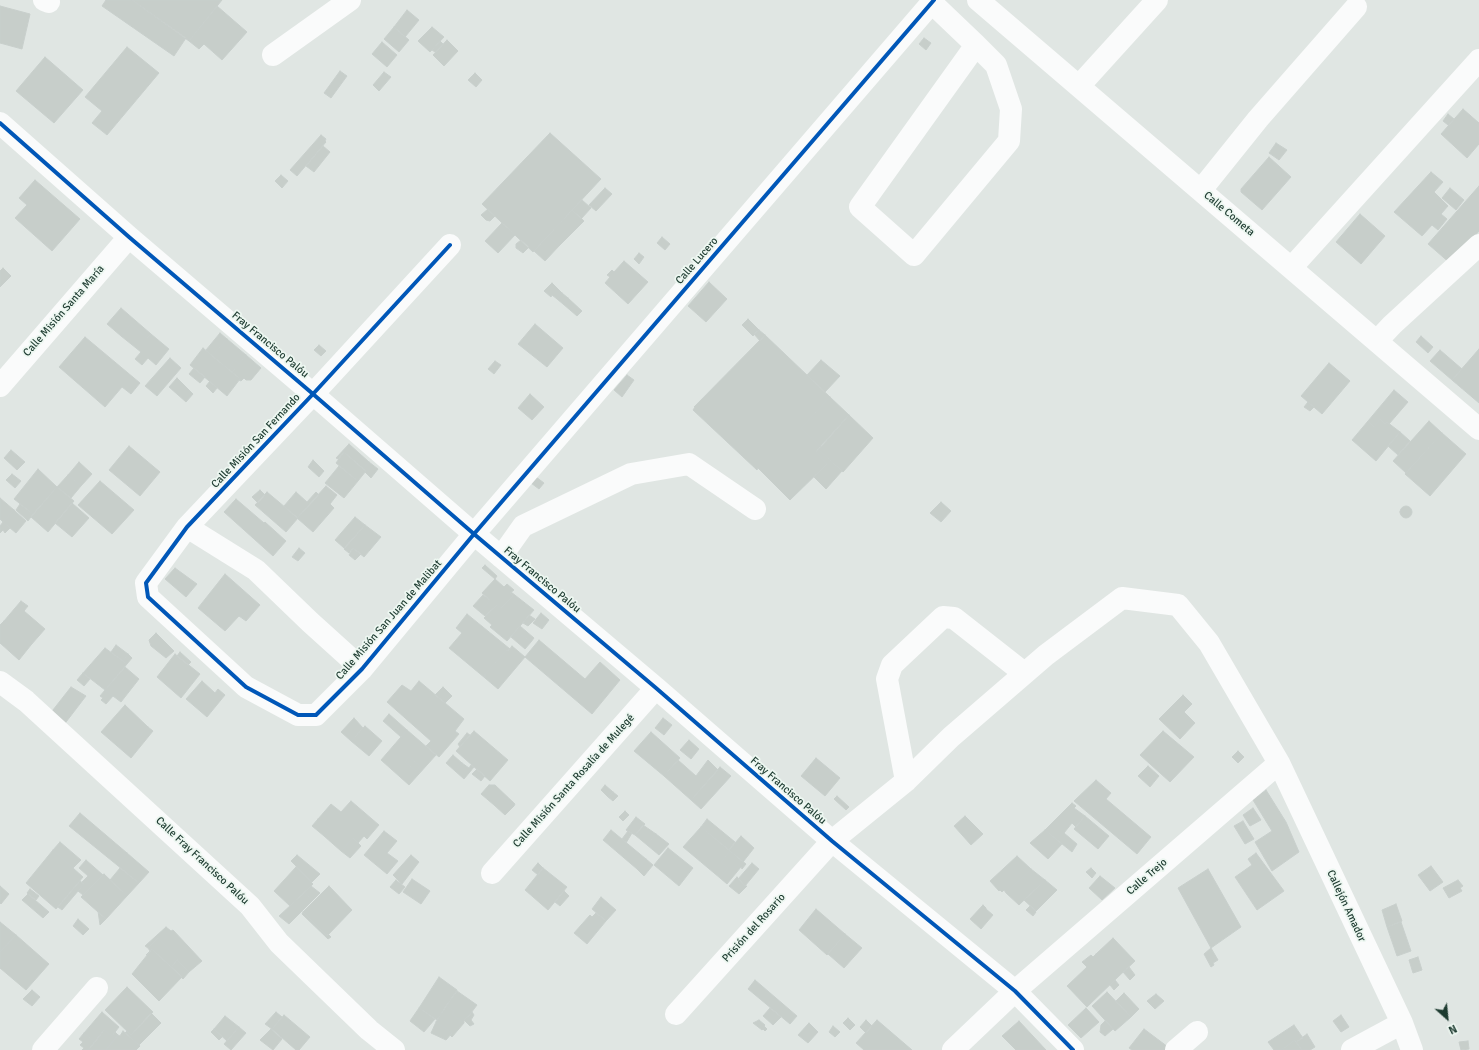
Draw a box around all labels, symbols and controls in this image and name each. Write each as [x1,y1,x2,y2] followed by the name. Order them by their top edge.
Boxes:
[1201,189,1257,239] street label: Calle Cometa
[673,235,721,287] street label: Calle Lucero
[21,263,107,359] street label: Calle Misión Santa María
[229,309,311,381] street label: Fray Francisco Palóu
[209,391,303,491] street label: Calle Misión San Fernando
[501,544,583,616] street label: Fray Francisco Palóu
[333,557,445,683] street label: Calle Misión San Juan de Malibat
[511,712,637,850] street label: Calle Misión Santa Rosalía de Mulegé
[747,754,829,828] street label: Fray Francisco Palóu
[153,814,251,908] street label: Calle Fray Francisco Palóu
[1124,856,1170,898] street label: Calle Trejo
[1324,868,1368,944] street label: Callejón Amador
[720,891,788,965] street label: Prisión del Rosario
[1427,998,1467,1038] north arrow
[1446,1022,1459,1037] text: N

